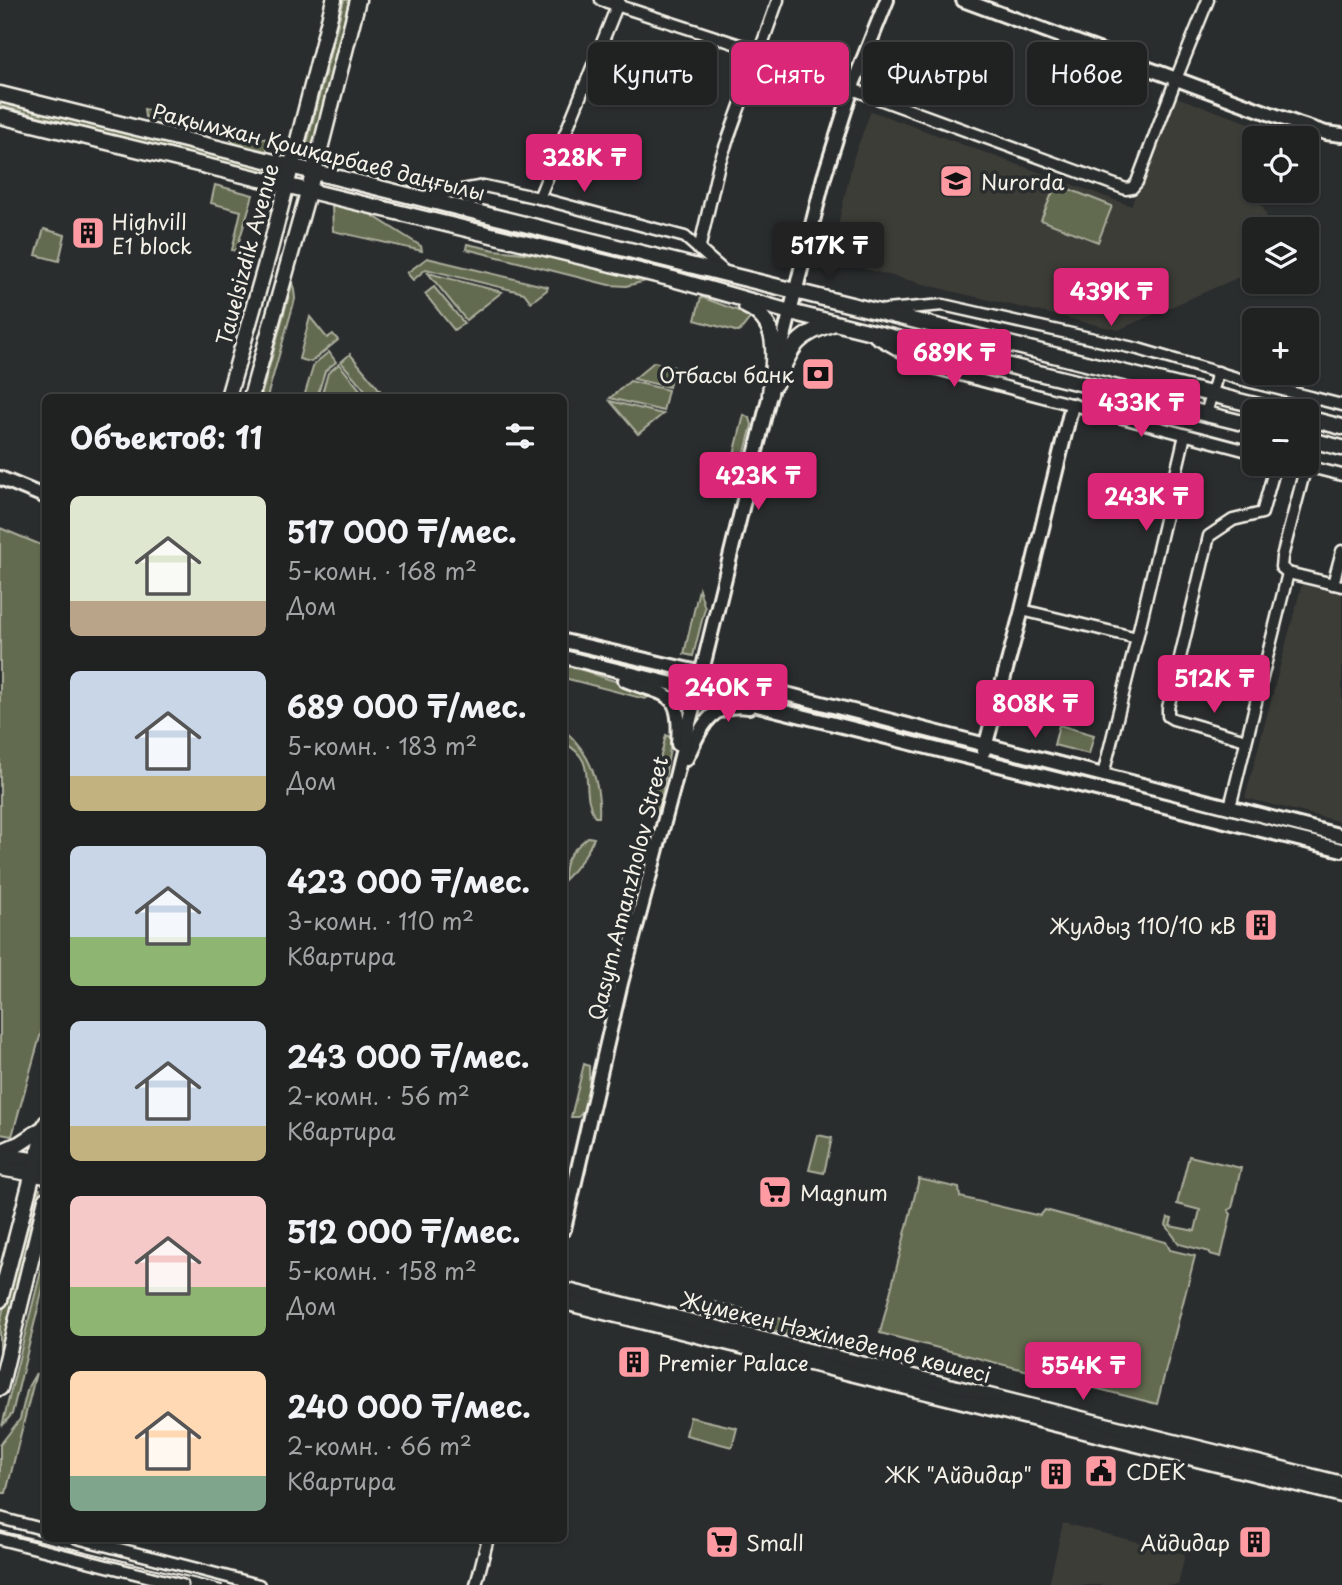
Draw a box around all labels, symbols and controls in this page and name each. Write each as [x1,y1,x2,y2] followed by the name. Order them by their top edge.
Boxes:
[588,42,717,105] chip: Купить
[731,42,849,105] chip: Снять
[863,42,1013,105] chip: Фильтры
[1027,42,1147,105] chip: Новое
[149,94,489,208] street label: Рақымжан Қошқарбаев даңғылы
[1242,126,1319,476] map controls
[1242,126,1319,203] button: locate
[527,134,641,194] pin: 328K ₸
[542,139,626,174] text: 328K ₸
[206,159,286,349] street label: Tauelsizdik Avenue
[937,162,975,200] school or university icon: Nurorda
[981,165,1065,197] place label: Nurorda
[112,205,192,261] place label: Highvill E1 block
[69,214,107,252] building icon: Highvill E1 block
[1242,217,1319,294] button: layers
[772,222,886,282] pin: 517K ₸
[790,227,868,262] text: 517K ₸
[1054,268,1168,328] pin: 439K ₸
[1070,273,1152,308] text: 439K ₸
[1242,308,1319,385] button: +
[897,330,1011,389] pin: 689K ₸
[913,334,995,369] text: 689K ₸
[799,355,837,393] bank icon: Отбасы банк
[659,358,795,390] place label: Отбасы банк
[1084,380,1198,439] pin: 433K ₸
[1098,384,1184,419] text: 433K ₸
[1242,399,1319,476] button: −
[70,414,263,459] text: Объектов: 11
[501,417,539,455] icon: filters
[701,452,815,512] pin: 423K ₸
[716,457,800,492] text: 423K ₸
[1089,474,1203,533] pin: 243K ₸
[1104,478,1188,513] text: 243K ₸
[287,508,517,553] text: 517 000 ₸/мес.
[126,524,210,608] icon: home
[287,553,477,588] text: 5-комн. · 168 m²
[287,588,336,623] text: Дом
[1157,656,1271,715] pin: 512K ₸
[1174,660,1254,695] text: 512K ₸
[671,664,785,724] pin: 240K ₸
[684,669,772,704] text: 240K ₸
[978,680,1092,740] pin: 808K ₸
[287,683,526,728] text: 689 000 ₸/мес.
[992,685,1078,720] text: 808K ₸
[126,699,210,783] icon: home
[287,728,477,763] text: 5-комн. · 183 m²
[579,753,675,1023] street label: Qasym Amanzholov Street
[287,763,336,798] text: Дом
[287,858,530,903] text: 423 000 ₸/мес.
[126,874,210,958] icon: home
[287,903,474,938] text: 3-комн. · 110 m²
[1242,906,1280,944] building icon: Жулдыз 110/10 кВ
[1049,909,1236,941] place label: Жулдыз 110/10 кВ
[287,938,395,973] text: Квартира
[287,1033,530,1078] text: 243 000 ₸/мес.
[126,1049,210,1133] icon: home
[287,1078,470,1113] text: 2-комн. · 56 m²
[287,1113,395,1148] text: Квартира
[756,1173,794,1211] supermarket icon: Magnum
[800,1176,888,1208] place label: Magnum
[287,1208,520,1253] text: 512 000 ₸/мес.
[126,1224,210,1308] icon: home
[287,1253,477,1288] text: 5-комн. · 158 m²
[677,1282,995,1390] street label: Жұмекен Нәжімеденов көшесі
[287,1288,336,1323] text: Дом
[1026,1342,1140,1402] pin: 554K ₸
[615,1343,653,1381] building icon: Premier Palace
[658,1346,808,1378] place label: Premier Palace
[1041,1347,1125,1382] text: 554K ₸
[287,1383,531,1428] text: 240 000 ₸/мес.
[126,1399,210,1483] icon: home
[287,1428,472,1463] text: 2-комн. · 66 m²
[1082,1452,1120,1490] public building icon: CDEK
[1037,1455,1075,1493] building icon: ЖК "Айдидар"
[1126,1455,1186,1487] place label: CDEK
[884,1458,1032,1490] place label: ЖК "Айдидар"
[287,1463,395,1498] text: Квартира
[703,1523,741,1561] supermarket icon: Small
[1236,1523,1274,1561] building icon: Айдидар
[746,1526,804,1558] place label: Small
[1140,1526,1230,1558] place label: Айдидар

